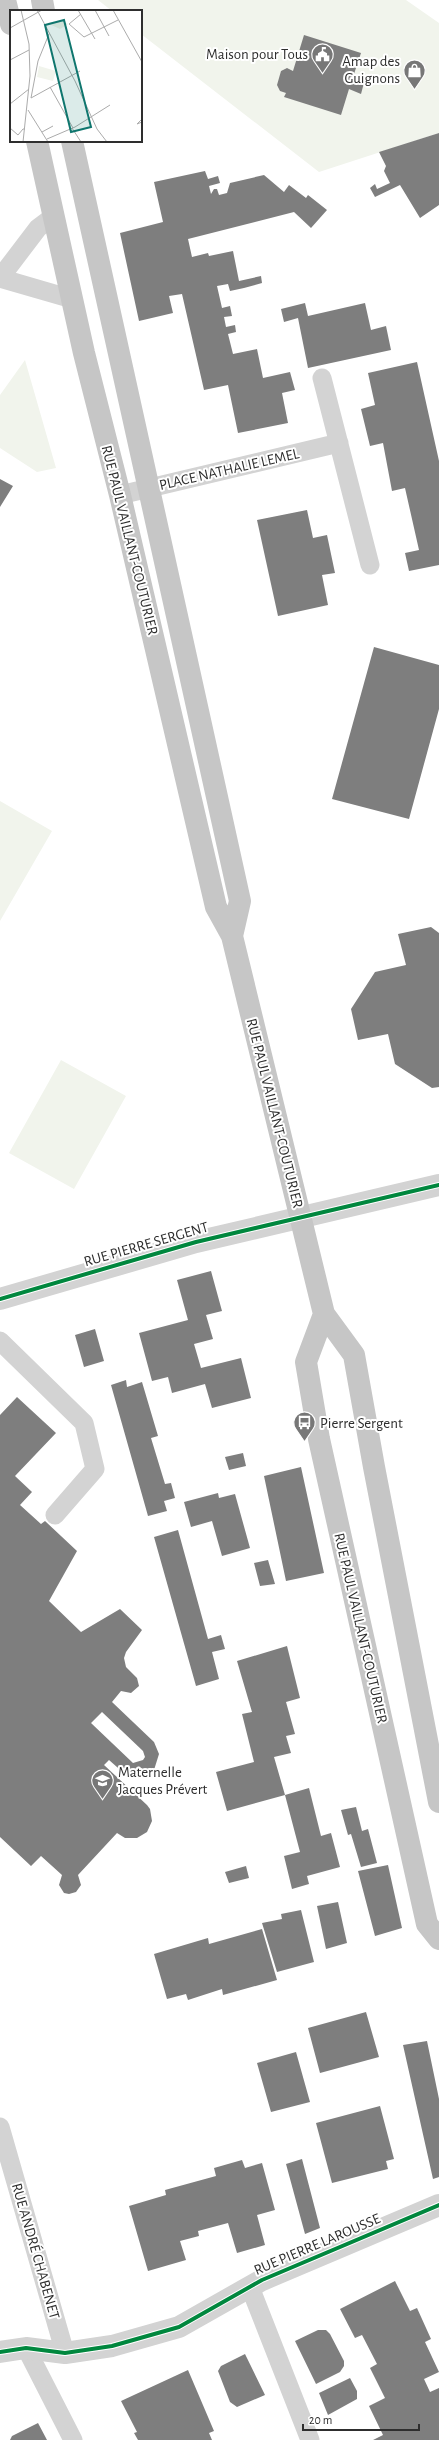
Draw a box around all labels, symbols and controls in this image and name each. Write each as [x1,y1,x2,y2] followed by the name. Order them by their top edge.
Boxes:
[10,10,142,142] inset map
[310,41,336,74] public building icon: Maison pour Tous
[206,47,308,62] place label: Maison pour Tous
[342,54,400,86] place label: Amap des Guignons
[402,57,428,90] shop icon: Amap des Guignons
[99,444,160,637] street label: RUE PAUL VAILLANT-COUTURIER
[158,446,301,493] street label: PLACE NATHALIE LEMEL
[244,1017,305,1210] street label: RUE PAUL VAILLANT-COUTURIER
[82,1219,211,1269] street label: RUE PIERRE SERGENT
[291,1410,317,1443] bus stop icon: Pierre Sergent
[320,1416,403,1431] place label: Pierre Sergent
[331,1531,390,1725] street label: RUE PAUL VAILLANT-COUTURIER
[118,1765,207,1797] place label: Maternelle Jacques Prévert
[90,1768,116,1801] school or university icon: Maternelle Jacques Prévert
[9,2181,64,2321] street label: RUE ANDRÉ CHABENET
[252,2211,383,2278] street label: RUE PIERRE LAROUSSE
[303,2406,419,2432] scale bar
[309,2414,332,2426] text: 20 m

